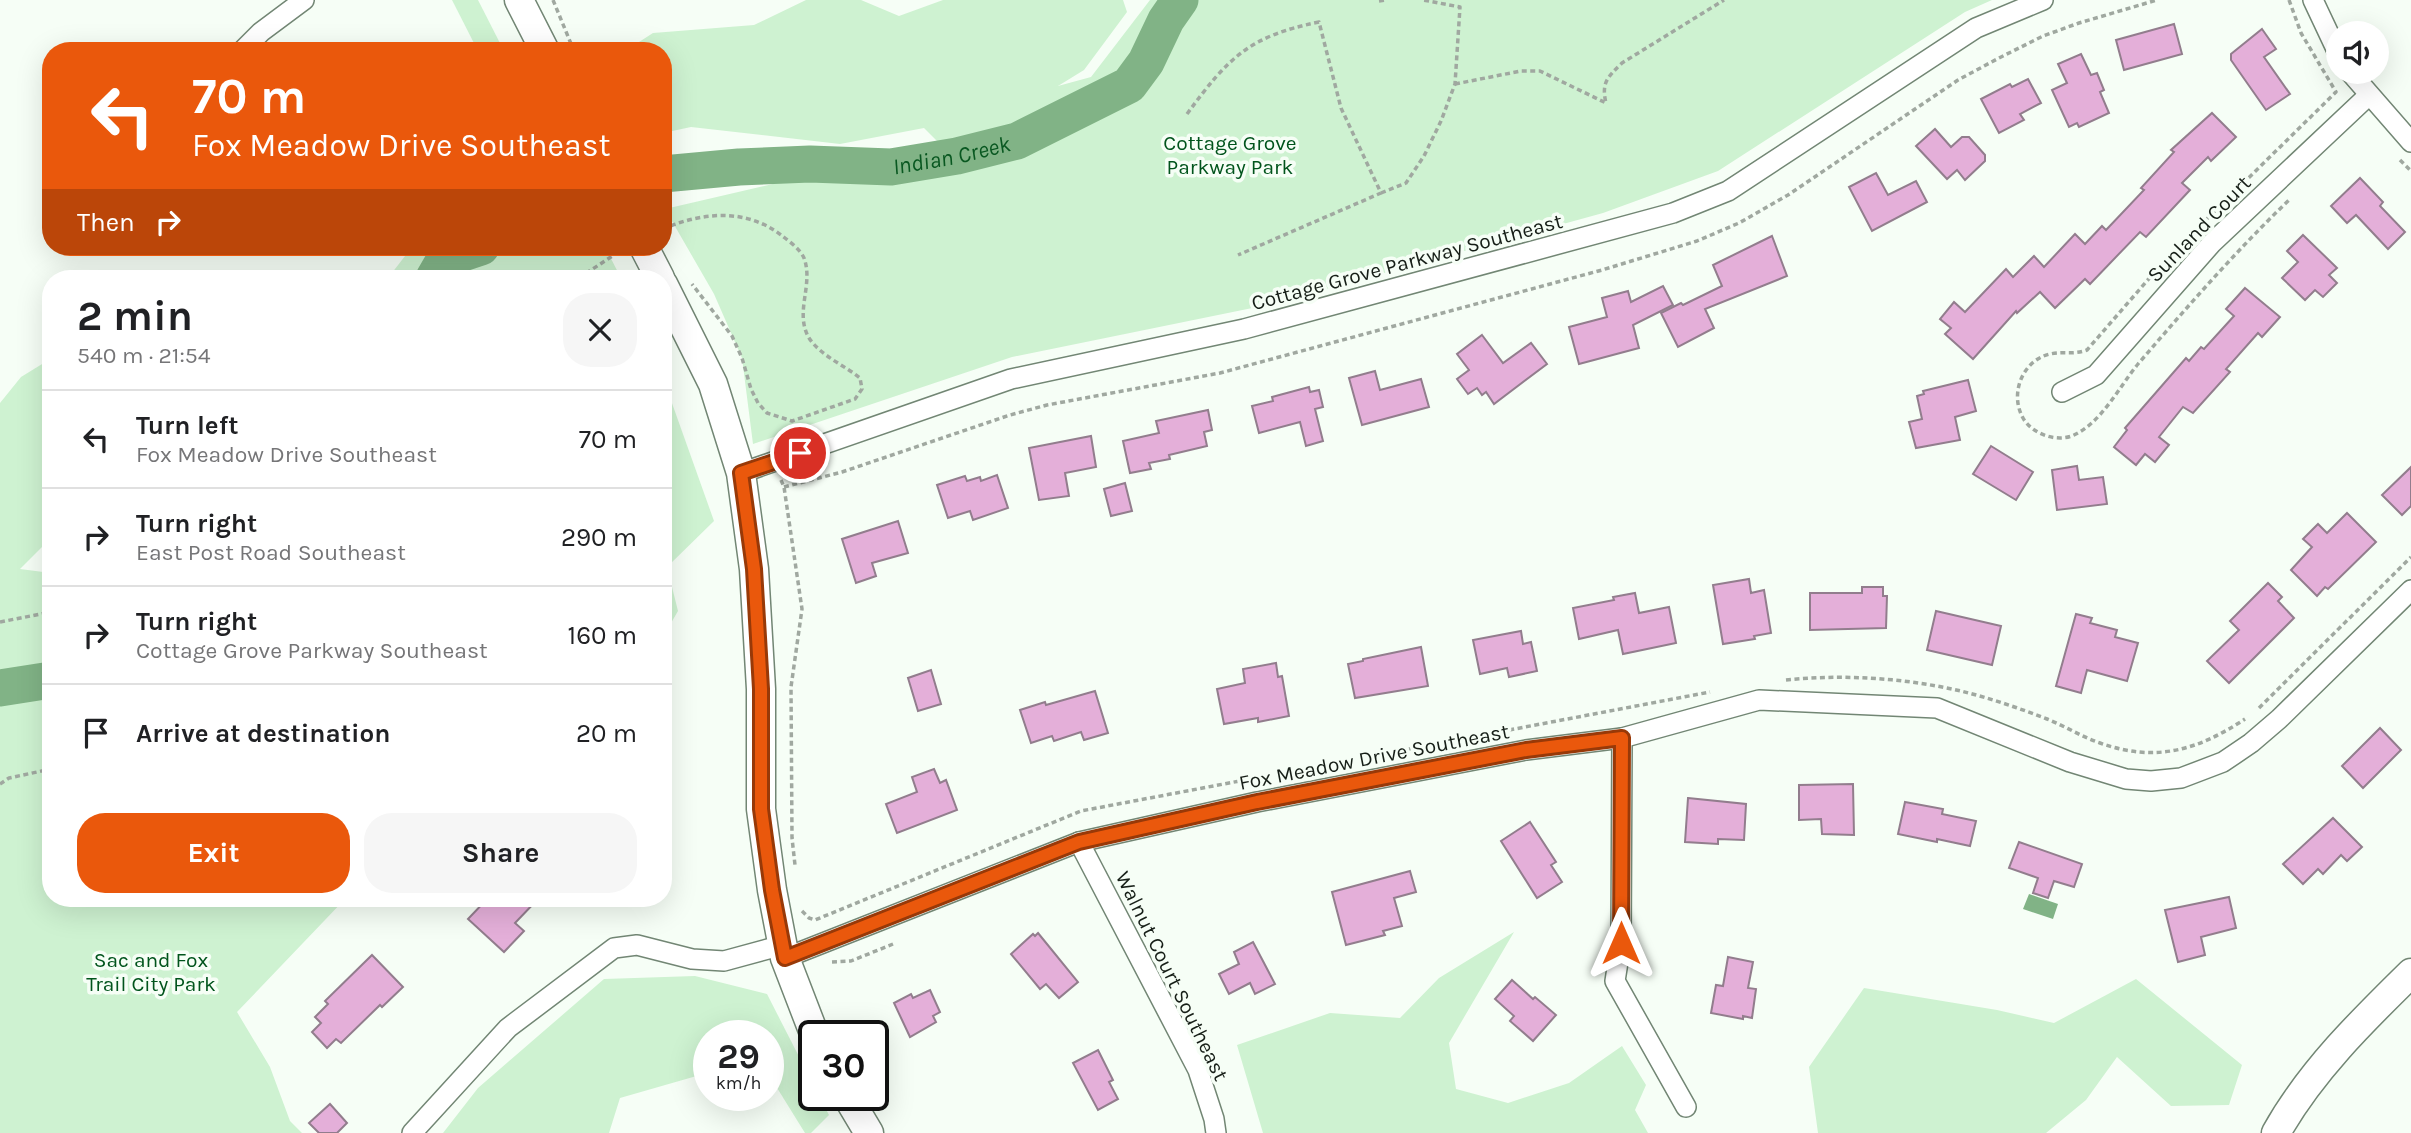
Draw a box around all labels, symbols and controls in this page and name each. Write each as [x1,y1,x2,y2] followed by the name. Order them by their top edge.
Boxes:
[2326,21,2389,84] map controls
[2326,21,2389,84] button: sound
[192,68,306,125] text: 70 m
[77,70,168,161] icon: left
[192,127,611,164] text: Fox Meadow Drive Southeast
[891,130,1013,180] water label: Indian Creek
[1163,131,1297,179] park label: Cottage Grove Parkway Park
[2142,171,2256,287] street label: Sunland Court
[149,203,187,241] icon: right
[77,207,135,238] text: Then
[1249,209,1565,315] street label: Cottage Grove Parkway Southeast
[77,291,193,341] text: 2 min
[563,293,637,367] button: close
[77,342,211,369] text: 540 m · 21:54
[136,410,238,441] text: Turn left
[77,420,115,458] icon: left
[770,423,830,483] pin
[579,424,637,455] text: 70 m
[781,434,819,472] icon: arrive
[136,441,437,468] text: Fox Meadow Drive Southeast
[136,508,257,539] text: Turn right
[77,518,115,556] icon: right
[561,522,637,553] text: 290 m
[136,539,406,566] text: East Post Road Southeast
[136,606,257,637] text: Turn right
[77,616,115,654] icon: right
[568,620,637,651] text: 160 m
[136,637,488,664] text: Cottage Grove Parkway Southeast
[77,714,115,752] icon: arrive
[136,718,390,749] text: Arrive at destination
[576,718,637,749] text: 20 m
[1237,719,1511,795] street label: Fox Meadow Drive Southeast
[77,813,350,893] button: Exit
[364,813,637,893] button: Share
[1111,867,1233,1085] street label: Walnut Court Southeast
[1584,906,1658,980] position arrow
[86,948,216,996] park label: Sac and Fox Trail City Park
[798,1020,889,1111] speed limit sign: 30
[717,1036,760,1077] text: 29
[716,1072,761,1094] text: km/h

